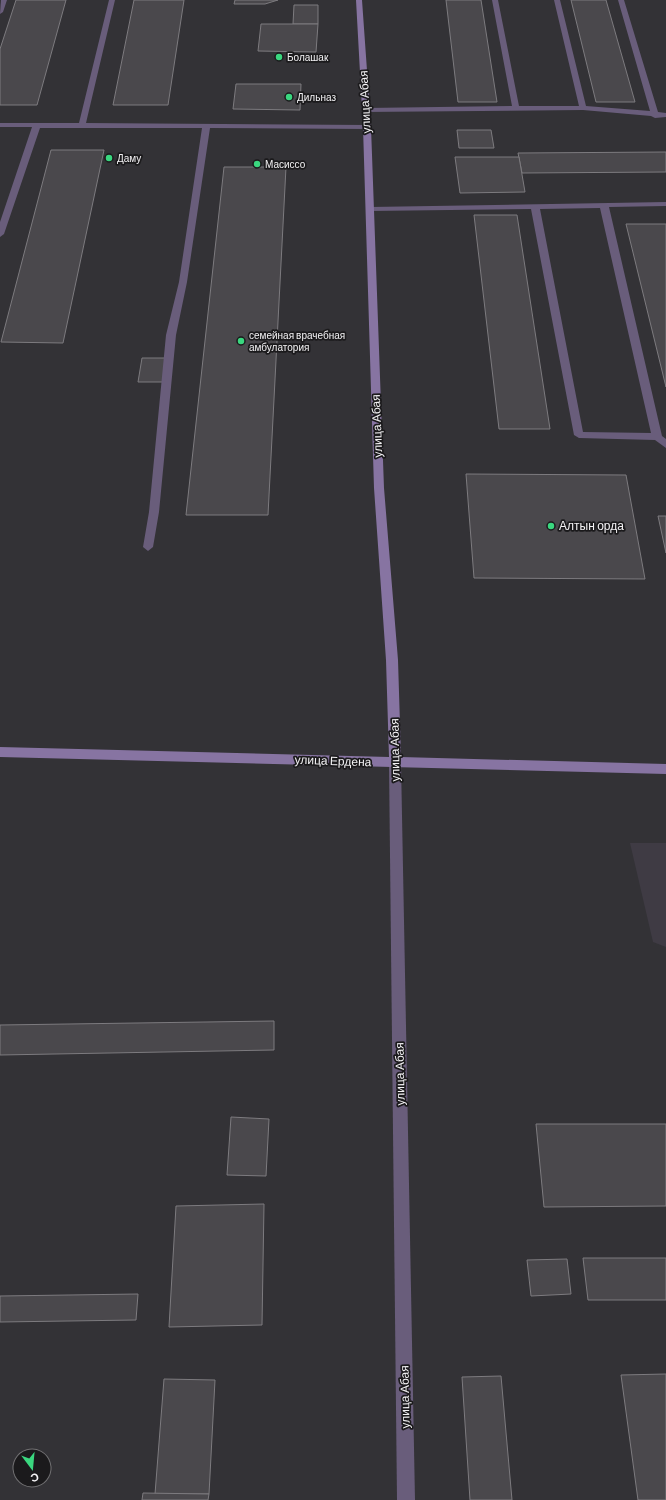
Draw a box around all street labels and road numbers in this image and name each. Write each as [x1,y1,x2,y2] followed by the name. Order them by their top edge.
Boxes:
[355,70,374,134] street label: улица Абая
[368,394,385,458] street label: улица Абая
[386,718,403,782] street label: улица Абая
[294,752,372,769] street label: улица Ердена
[391,1042,408,1106] street label: улица Абая
[396,1365,413,1429] street label: улица Абая

